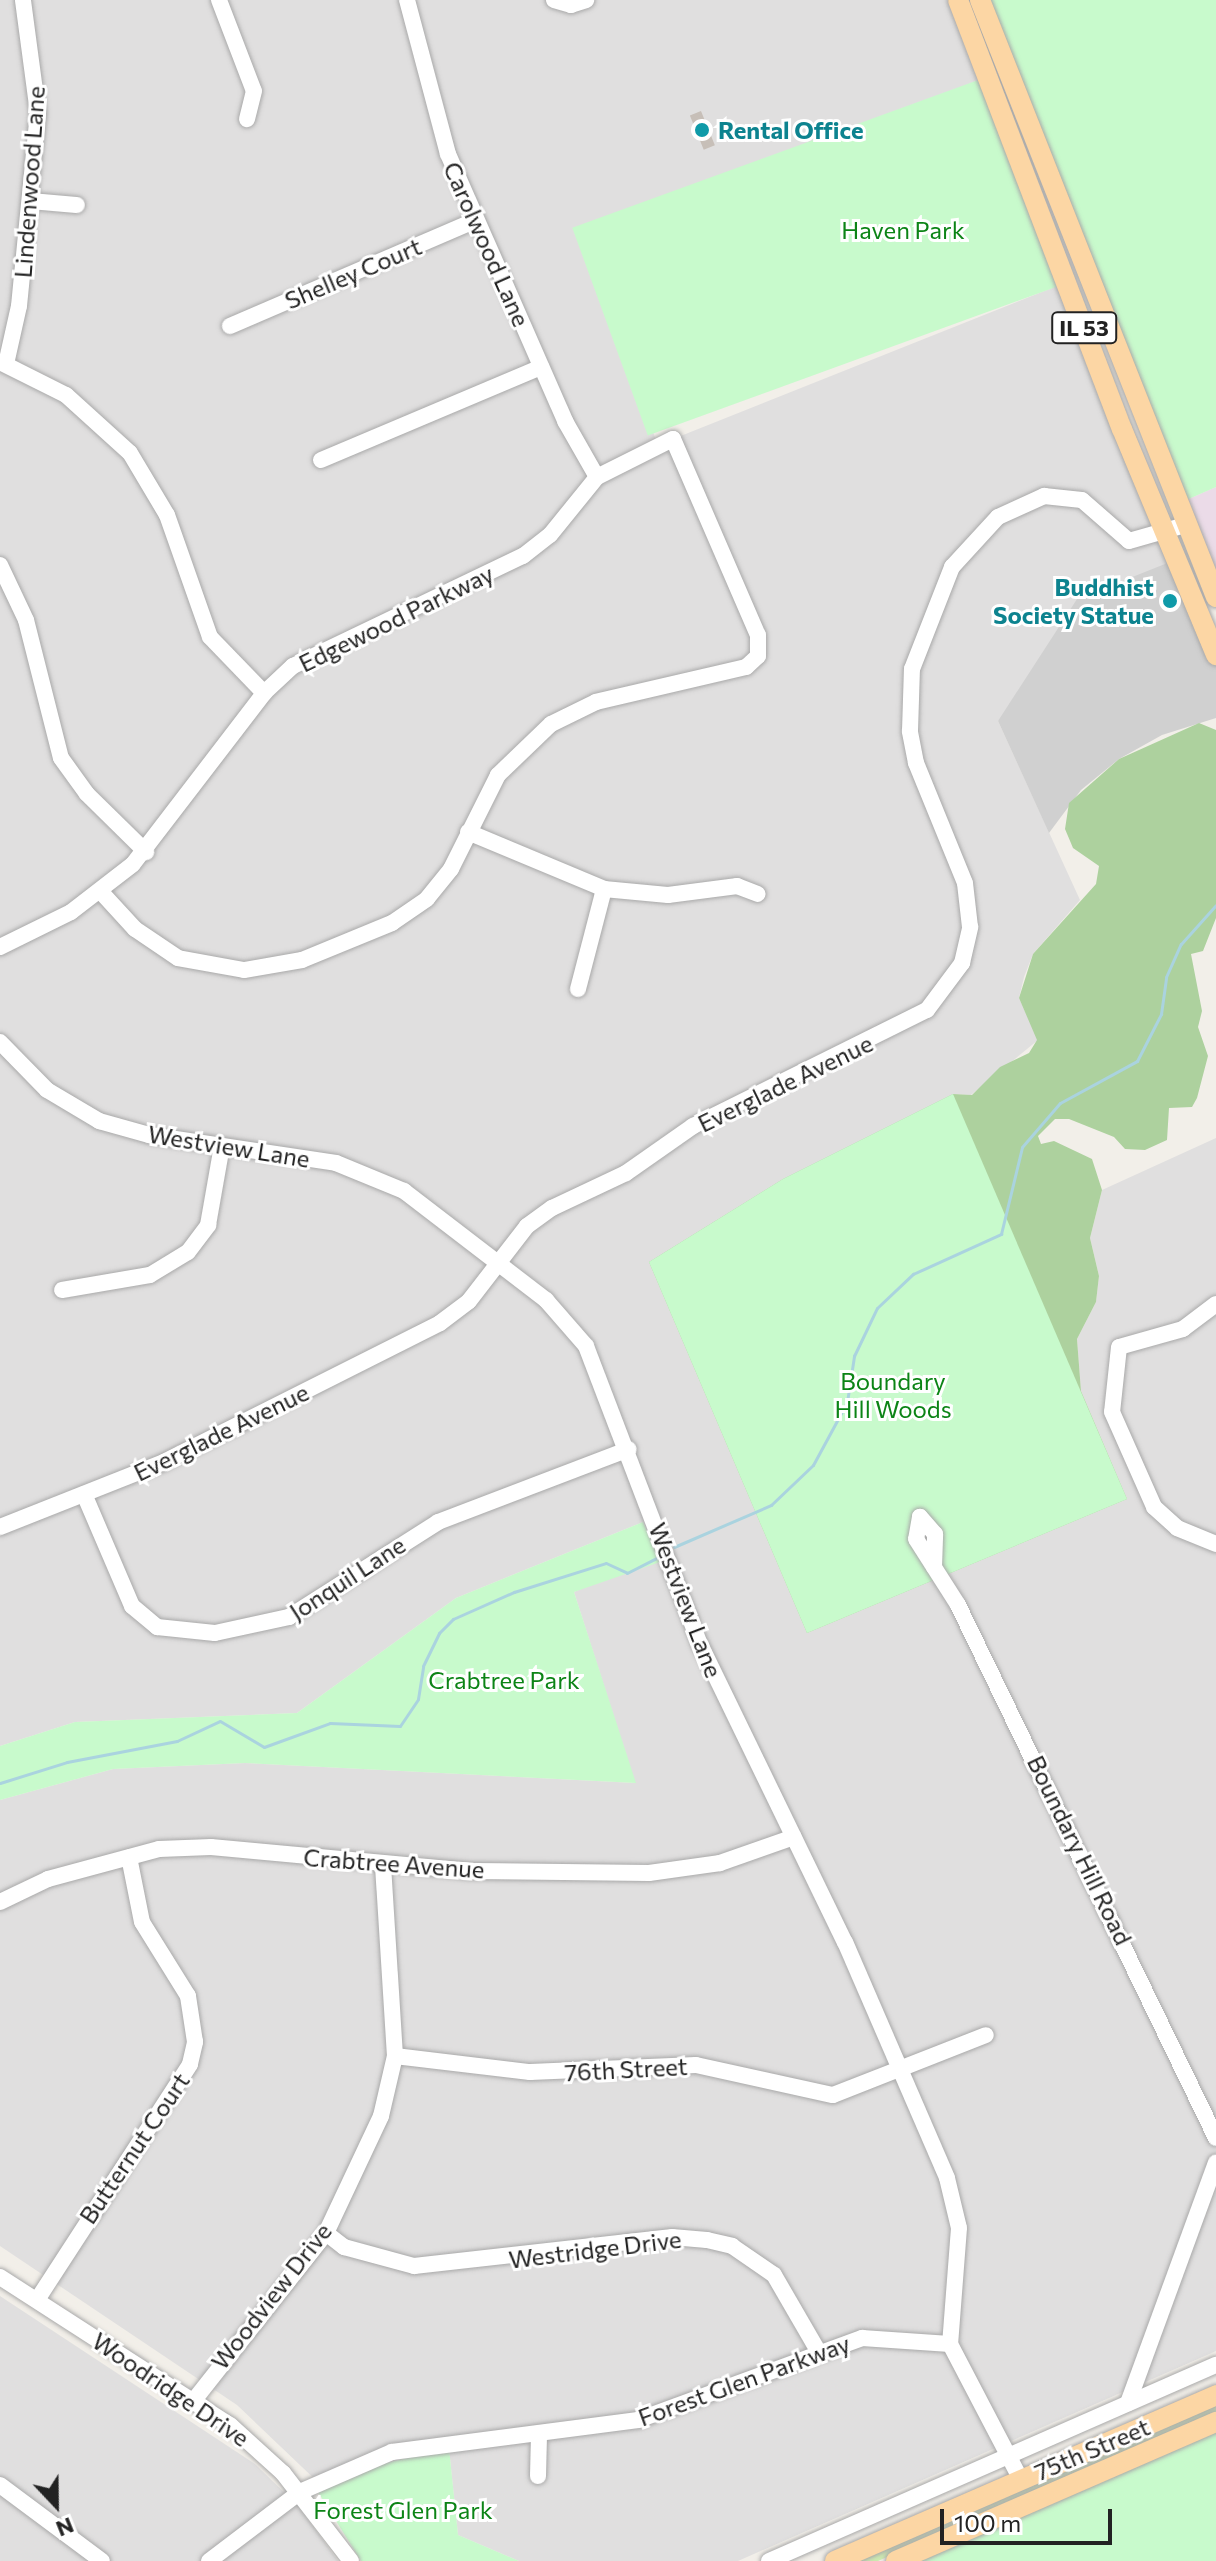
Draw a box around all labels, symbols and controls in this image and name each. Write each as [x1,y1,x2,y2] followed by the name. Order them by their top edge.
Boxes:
[8,85,50,279] street label: Lindenwood Lane
[718,116,864,144] place label: Rental Office
[693,121,711,139] marker: Rental Office
[438,157,536,331] street label: Carolwood Lane
[841,216,965,244] park label: Haven Park
[280,231,426,315] street label: Shelley Court
[1050,310,1118,346] road number: IL 53
[294,558,498,678] street label: Edgewood Parkway
[993,573,1154,629] place label: Buddhist Society Statue
[1161,592,1179,610] marker: Buddhist Society Statue
[693,1028,877,1138] street label: Everglade Avenue
[146,1119,312,1173] street label: Westview Lane
[834,1367,952,1423] park label: Boundary Hill Woods
[129,1377,313,1487] street label: Everglade Avenue
[643,1519,729,1681] street label: Westview Lane
[284,1530,410,1626] street label: Jonquil Lane
[428,1666,580,1694] park label: Crabtree Park
[1022,1751,1138,1949] street label: Boundary Hill Road
[303,1842,485,1884] street label: Crabtree Avenue
[564,2051,688,2087] street label: 76th Street
[73,2067,195,2229] street label: Butternut Court
[205,2217,337,2375] street label: Woodview Drive
[507,2224,683,2274] street label: Westridge Drive
[87,2326,255,2452] street label: Woodridge Drive
[634,2328,854,2432] street label: Forest Glen Parkway
[1030,2412,1154,2486] street label: 75th Street
[16,2465,96,2545] north arrow
[944,2493,1116,2543] scale bar
[313,2496,493,2524] park label: Forest Glen Park
[954,2508,1021,2537] text: 100 m
[52,2512,78,2543] text: N

